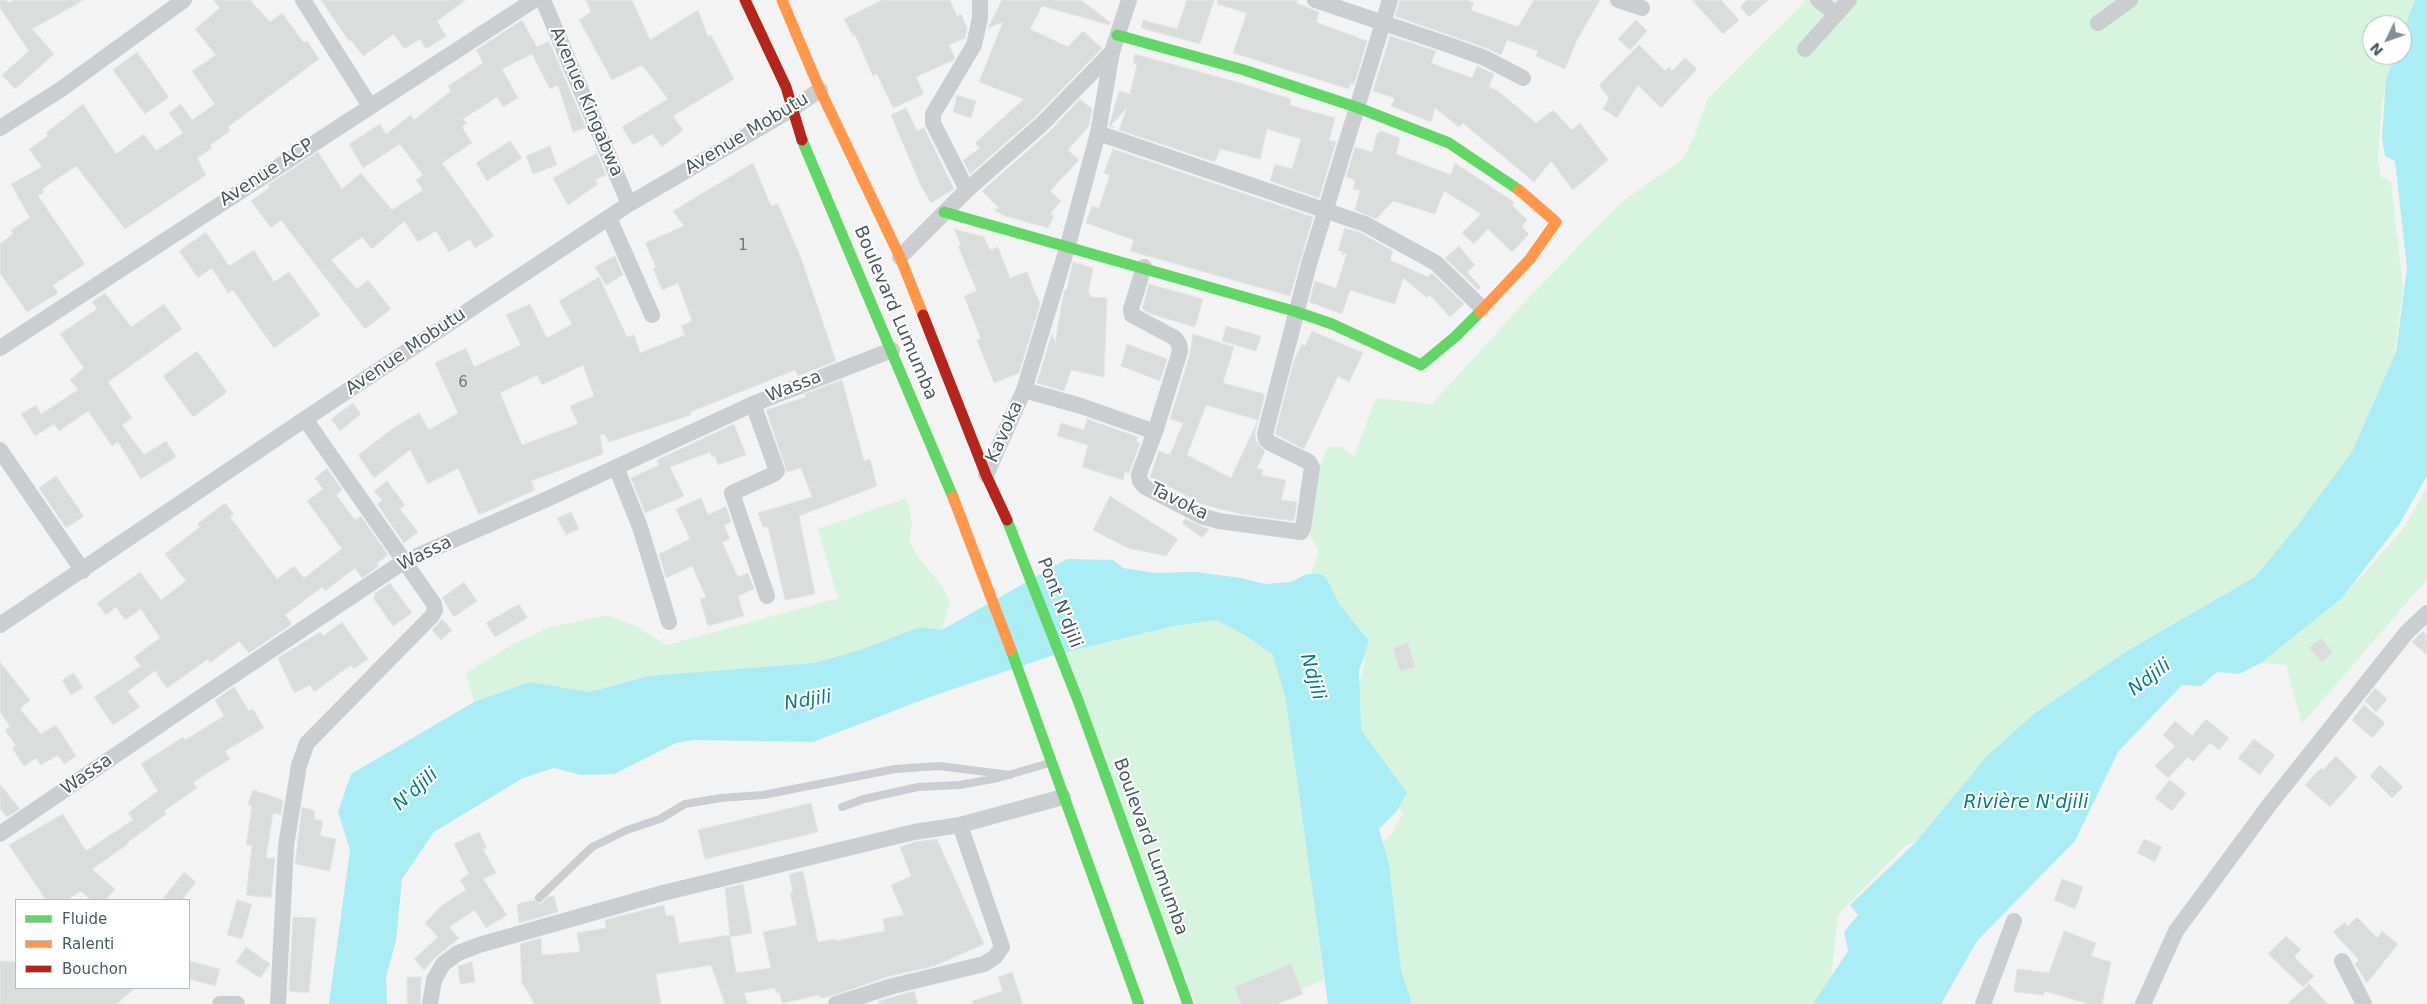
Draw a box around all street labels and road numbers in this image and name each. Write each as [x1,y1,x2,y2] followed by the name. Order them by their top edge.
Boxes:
[545,24,627,180] street label: Avenue Kingabwa
[681,89,813,179] street label: Avenue Mobutu
[216,135,318,211] street label: Avenue ACP
[849,223,941,403] street label: Boulevard Lumumba
[342,304,470,400] street label: Avenue Mobutu
[763,366,825,408] street label: Wassa
[982,398,1028,466] street label: Kavoka
[1146,479,1212,525] street label: Tavoka
[394,532,456,576] street label: Wassa
[1032,555,1086,651] street label: Pont N'djili
[57,750,117,800] street label: Wassa
[1108,756,1192,938] street label: Boulevard Lumumba

